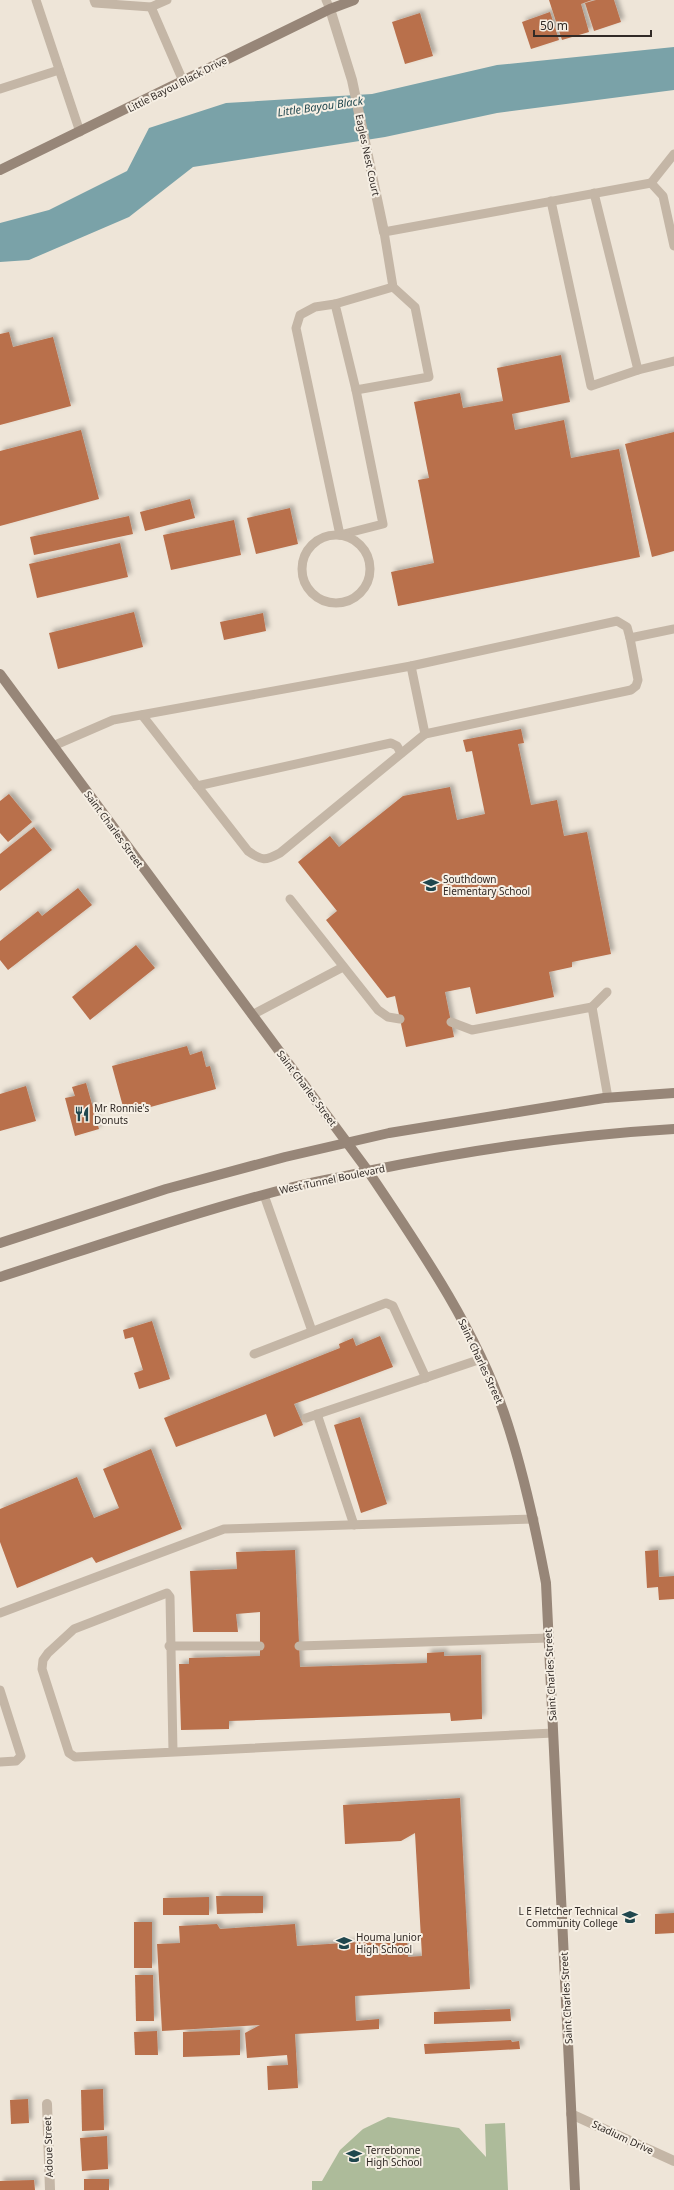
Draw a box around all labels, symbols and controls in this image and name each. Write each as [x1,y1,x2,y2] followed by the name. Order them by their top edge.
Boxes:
[534,12,651,38] scale bar
[540,17,568,34] text: 50 m
[125,53,230,115] street label: Little Bayou Black Drive
[276,93,364,119] water label: Little Bayou Black
[352,113,384,198] street label: Eagles Nest Court
[81,788,147,871] street label: Saint Charles Street
[443,872,530,898] place label: Southdown Elementary School
[422,876,440,894] school or university icon: Southdown Elementary School
[274,1047,340,1129] street label: Saint Charles Street
[94,1101,149,1127] place label: Mr Ronnie's Donuts
[73,1105,91,1123] restaurant icon: Mr Ronnie's Donuts
[278,1161,386,1197] street label: West Tunnel Boulevard
[455,1316,507,1406] street label: Saint Charles Street
[541,1628,559,1721] street label: Saint Charles Street
[518,1904,618,1930] place label: L E Fletcher Technical Community College
[621,1908,639,1926] school or university icon: L E Fletcher Technical Community College
[356,1930,421,1956] place label: Houma Junior High School
[335,1934,353,1952] school or university icon: Houma Junior High School
[557,1951,575,2044] street label: Saint Charles Street
[40,2116,56,2178] street label: Adoue Street
[590,2117,656,2158] street label: Stadium Drive
[366,2143,422,2169] place label: Terrebonne High School
[345,2147,363,2165] school or university icon: Terrebonne High School

